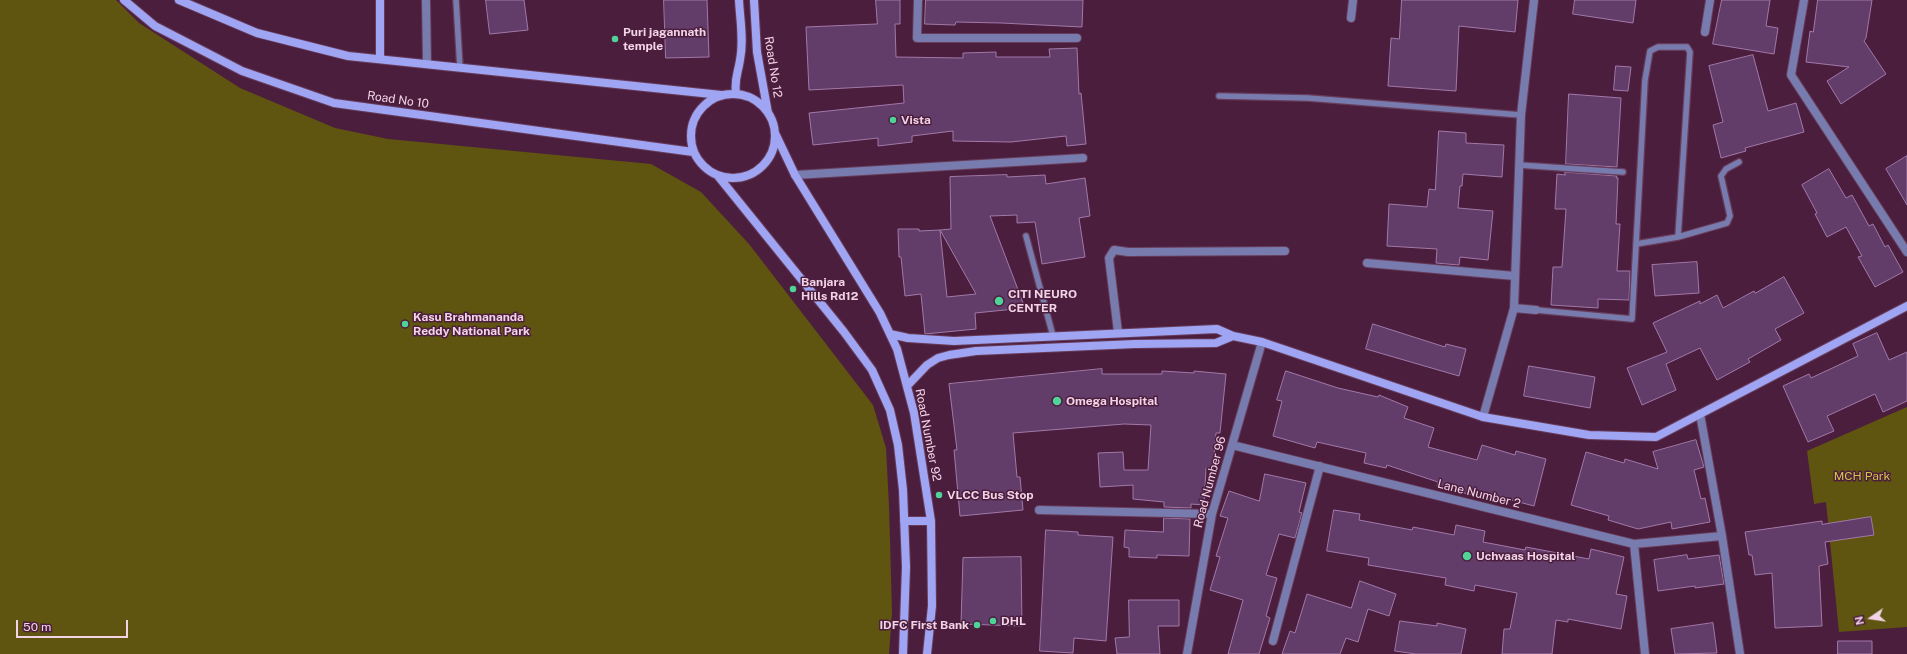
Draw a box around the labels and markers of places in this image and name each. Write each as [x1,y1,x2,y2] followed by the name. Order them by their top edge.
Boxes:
[623,25,706,53] place label: Puri jagannath temple
[610,34,620,44] marker: Puri jagannath temple
[901,113,931,127] place label: Vista
[888,115,898,125] marker: Vista
[801,275,858,303] place label: Banjara Hills Rd12
[788,284,798,294] marker: Banjara Hills Rd12
[1008,287,1077,315] place label: CITI NEURO CENTER
[993,295,1005,307] marker: CITI NEURO CENTER
[413,310,530,338] place label: Kasu Brahmananda Reddy National Park
[400,319,410,329] marker: Kasu Brahmananda Reddy National Park
[1066,394,1158,408] place label: Omega Hospital
[1051,395,1063,407] marker: Omega Hospital
[947,488,1034,502] place label: VLCC Bus Stop
[934,490,944,500] marker: VLCC Bus Stop
[1476,549,1575,563] place label: Uchvaas Hospital
[1461,550,1473,562] marker: Uchvaas Hospital
[1001,614,1026,628] place label: DHL
[988,616,998,626] marker: DHL
[879,618,969,632] place label: IDFC First Bank
[972,620,982,630] marker: IDFC First Bank

